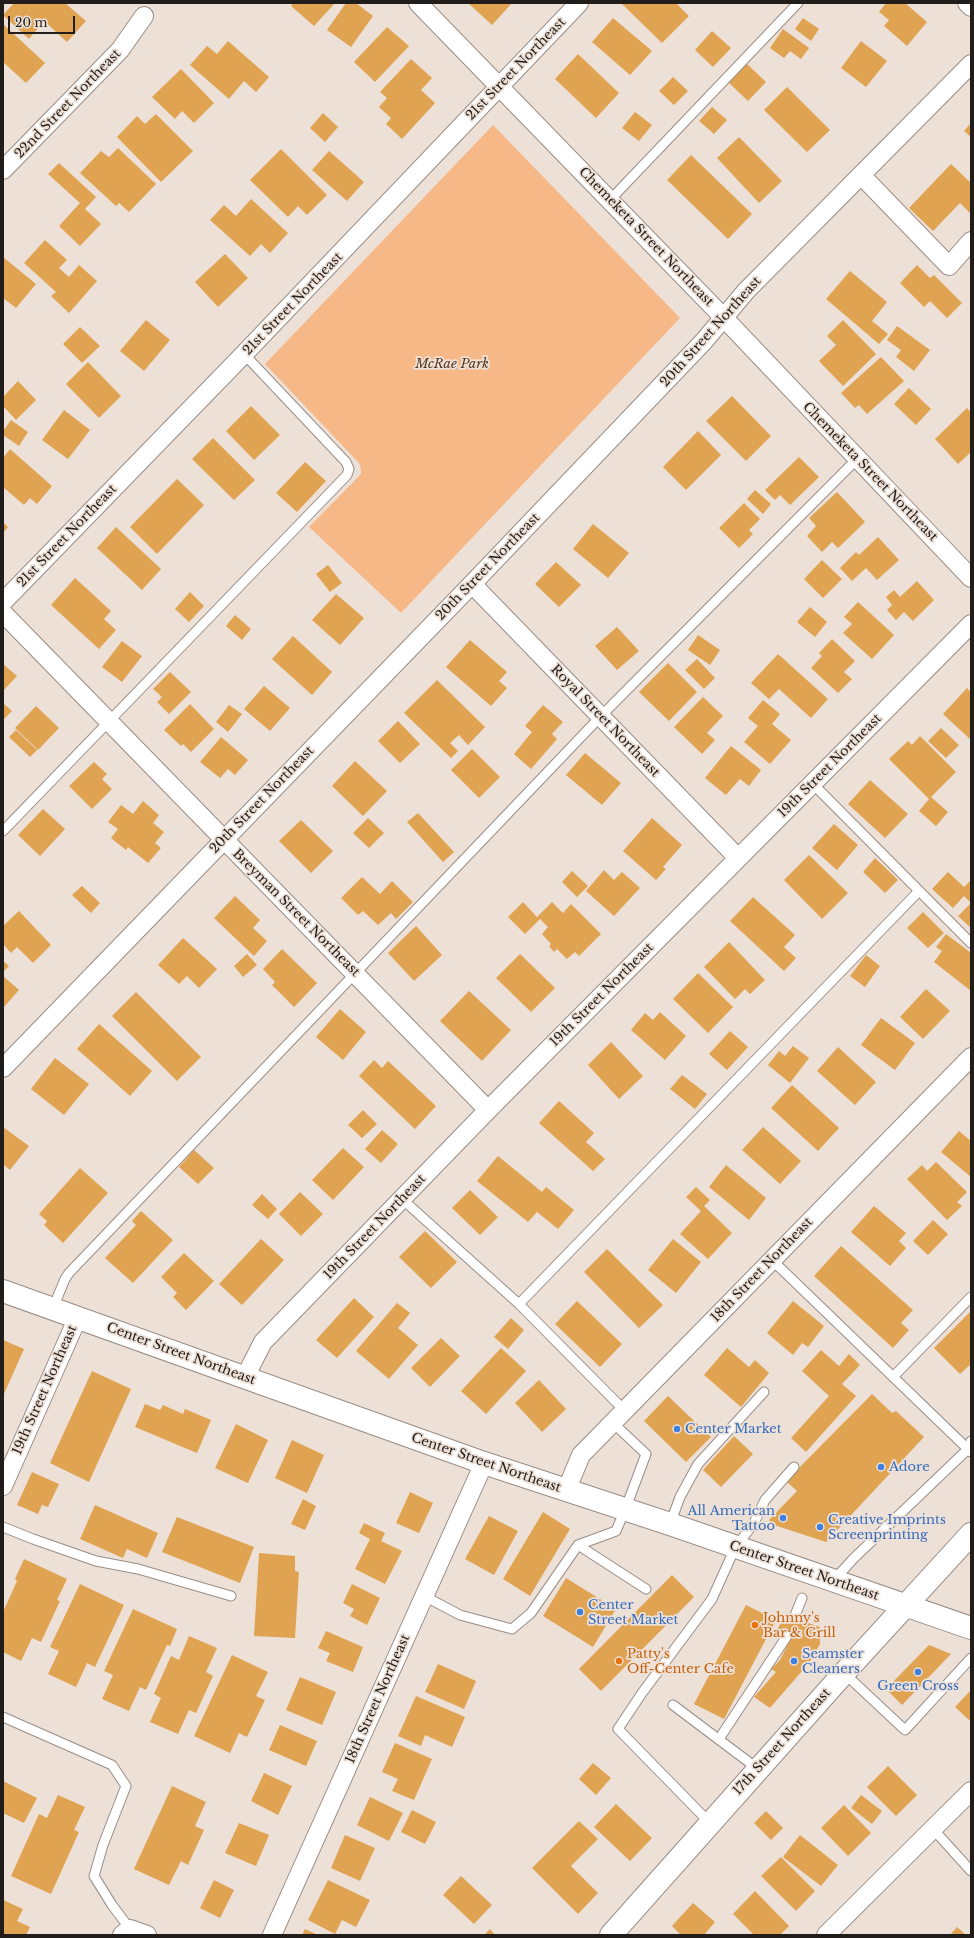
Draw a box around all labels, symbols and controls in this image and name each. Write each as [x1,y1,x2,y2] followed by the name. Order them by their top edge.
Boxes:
[10,8,77,34] scale bar
[463,14,569,124] street label: 21st Street Northeast
[15,15,47,30] text: 20 m
[12,46,124,162] street label: 22nd Street Northeast
[575,164,717,310] street label: Chemeketa Street Northeast
[240,249,346,359] street label: 21st Street Northeast
[657,274,765,390] street label: 20th Street Northeast
[415,356,489,372] park label: McRae Park
[799,399,941,545] street label: Chemeketa Street Northeast
[14,481,120,591] street label: 21st Street Northeast
[433,510,543,624] street label: 20th Street Northeast
[547,662,663,780] street label: Royal Street Northeast
[775,711,885,821] street label: 19th Street Northeast
[207,743,317,857] street label: 20th Street Northeast
[229,846,363,980] street label: Breyman Street Northeast
[547,940,657,1050] street label: 19th Street Northeast
[321,1171,429,1283] street label: 19th Street Northeast
[708,1214,816,1326] street label: 18th Street Northeast
[104,1320,258,1388] street label: Center Street Northeast
[9,1323,81,1457] street label: 19th Street Northeast
[685,1421,782,1437] place label: Center Market
[672,1424,682,1434] marker: Center Market
[409,1430,563,1496] street label: Center Street Northeast
[889,1459,930,1475] place label: Adore
[876,1462,886,1472] marker: Adore
[688,1503,775,1534] place label: All American Tattoo
[828,1512,946,1543] place label: Creative Imprints Screenprinting
[778,1513,788,1523] marker: All American Tattoo
[815,1522,825,1532] marker: Creative Imprints Screenprinting
[727,1538,881,1604] street label: Center Street Northeast
[588,1597,678,1628] place label: Center Street Market
[575,1607,585,1617] marker: Center Street Market
[763,1610,836,1641] place label: Johnny's Bar & Grill
[750,1620,760,1630] marker: Johnny's Bar & Grill
[343,1632,413,1766] street label: 18th Street Northeast
[627,1646,734,1677] place label: Patty's Off-Center Cafe
[802,1646,863,1677] place label: Seamster Cleaners
[614,1656,624,1666] marker: Patty's Off-Center Cafe
[789,1656,799,1666] marker: Seamster Cleaners
[913,1667,923,1677] marker: Green Cross
[877,1678,959,1694] place label: Green Cross
[730,1685,834,1799] street label: 17th Street Northeast

